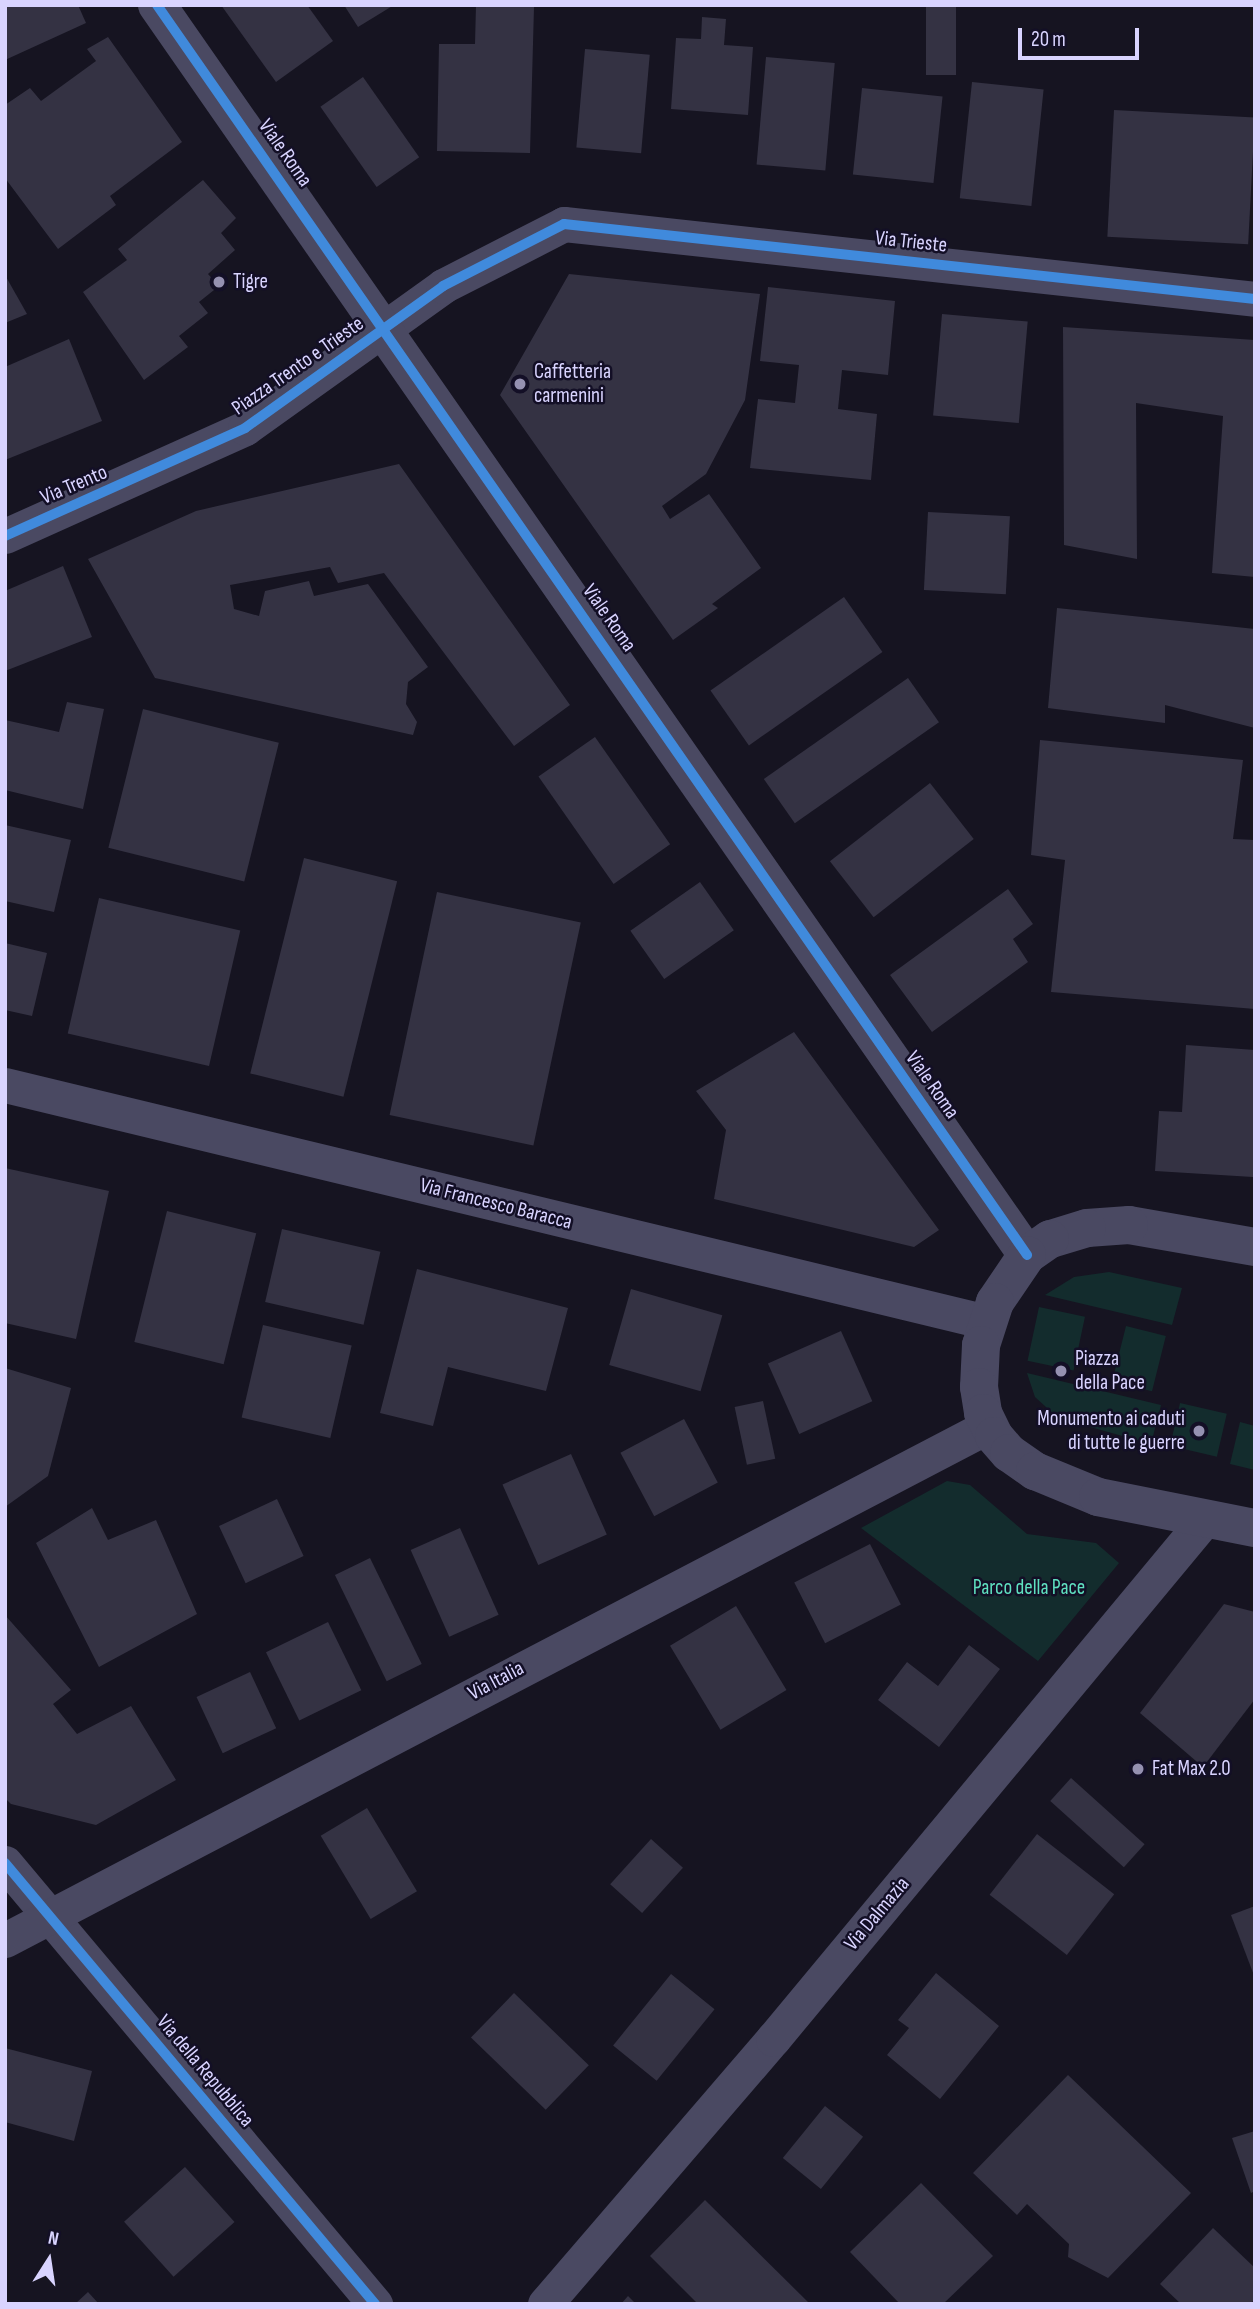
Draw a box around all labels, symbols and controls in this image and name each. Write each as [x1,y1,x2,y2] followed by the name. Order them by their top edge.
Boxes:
[1022,14,1143,58] scale bar
[1031,27,1066,52] text: 20 m
[253,114,317,192] street label: Viale Roma
[874,226,948,258] street label: Via Trieste
[233,269,268,295] place label: Tigre
[211,274,227,290] marker: Tigre
[227,311,369,421] street label: Piazza Trento e Trieste
[534,359,611,409] place label: Caffetteria carmenini
[512,376,528,392] marker: Caffetteria carmenini
[37,460,111,510] street label: Via Trento
[577,579,641,657] street label: Viale Roma
[900,1046,964,1124] street label: Viale Roma
[417,1173,575,1235] street label: Via Francesco Baracca
[1075,1346,1145,1396] place label: Piazza della Pace
[1053,1363,1069,1379] marker: Piazza della Pace
[1037,1406,1185,1456] place label: Monumento ai caduti di tutte le guerre
[1191,1423,1207,1439] marker: Monumento ai caduti di tutte le guerre
[973,1575,1085,1601] park label: Parco della Pace
[464,1656,528,1706] street label: Via Italia
[1152,1756,1231,1782] place label: Fat Max 2.0
[1130,1761,1146,1777] marker: Fat Max 2.0
[839,1872,915,1956] street label: Via Dalmazia
[151,2010,259,2132] street label: Via della Repubblica
[14,2225,84,2295] north arrow
[46,2227,61,2251] text: N

